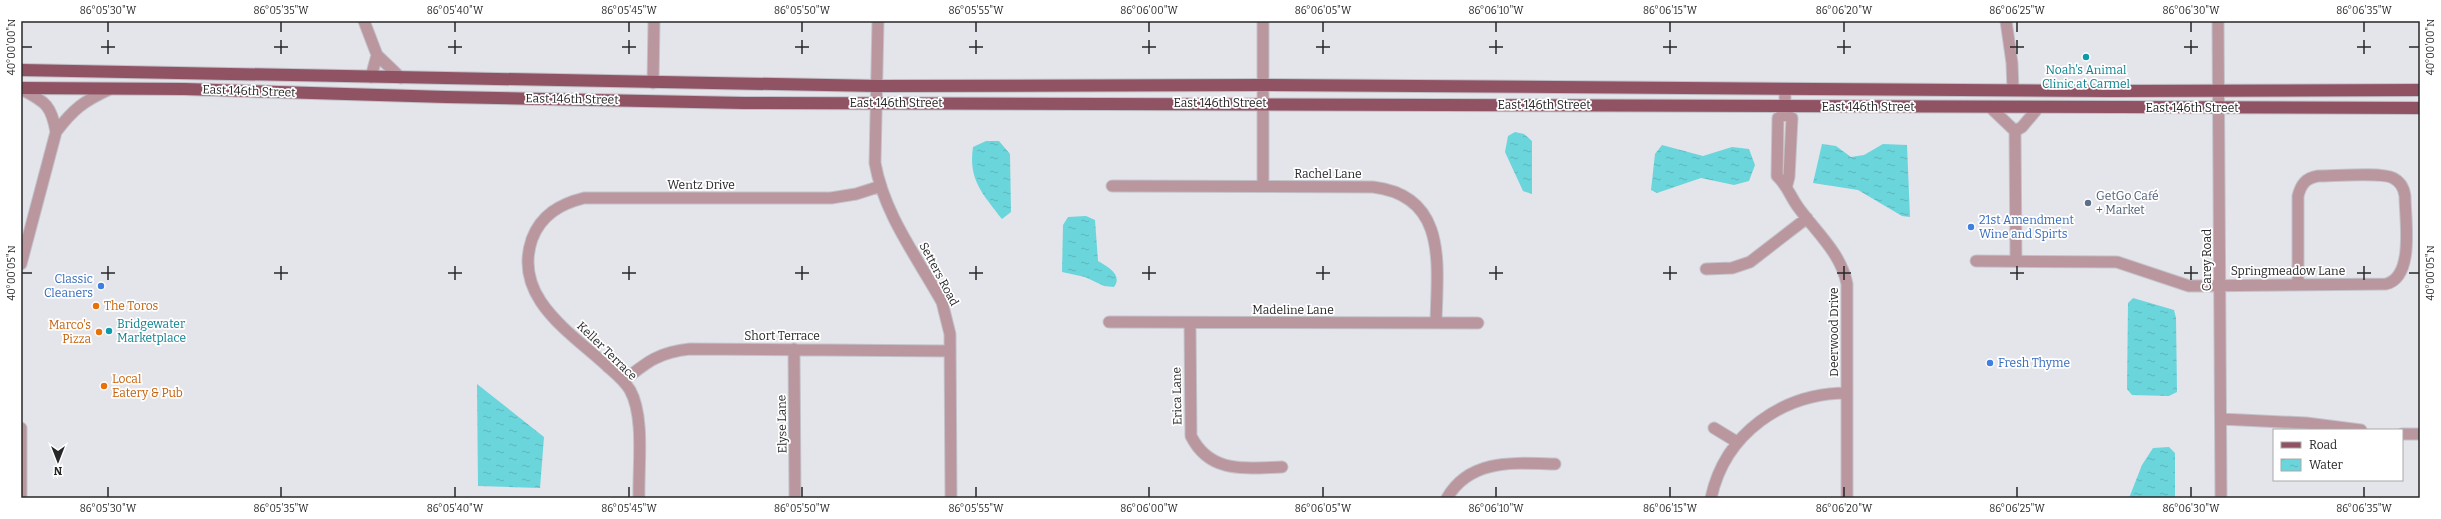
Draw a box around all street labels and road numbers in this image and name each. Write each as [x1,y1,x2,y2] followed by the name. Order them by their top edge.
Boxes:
[202,82,296,100] street label: East 146th Street
[525,91,619,107] street label: East 146th Street
[849,96,943,110] street label: East 146th Street
[1173,96,1267,110] street label: East 146th Street
[1497,98,1591,112] street label: East 146th Street
[1821,100,1915,114] street label: East 146th Street
[2145,101,2239,115] street label: East 146th Street
[1294,167,1362,181] street label: Rachel Lane
[667,178,735,192] street label: Wentz Drive
[2200,229,2214,291] street label: Carey Road
[916,240,962,308] street label: Setters Road
[2231,264,2345,278] street label: Springmeadow Lane
[1827,287,1841,377] street label: Deerwood Drive
[1252,303,1334,317] street label: Madeline Lane
[574,319,640,383] street label: Keller Terrace
[744,329,820,343] street label: Short Terrace
[1169,367,1185,425] street label: Erica Lane
[774,395,790,453] street label: Elyse Lane

